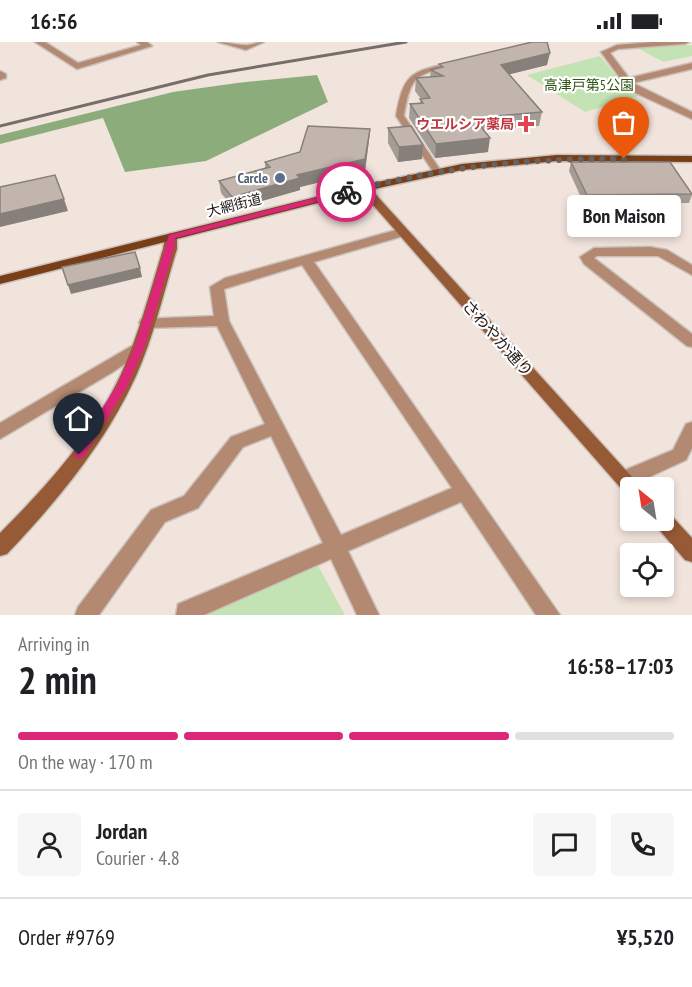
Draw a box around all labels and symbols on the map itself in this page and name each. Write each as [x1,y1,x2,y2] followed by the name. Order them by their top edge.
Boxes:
[544,76,634,94] park label: 高津戸第5公園
[598,97,649,159] pin
[416,115,514,133] place label: ウエルシア薬局
[519,117,533,131] marker: ウエルシア薬局
[316,162,376,222] courier
[238,169,268,187] place label: Carcle
[273,171,287,185] marker: Carcle
[205,189,263,221] street label: 大網街道
[567,195,681,237] callout: Bon Maison
[458,296,538,380] street label: さわやか通り
[53,393,104,455] pin
[620,477,674,531] north arrow

